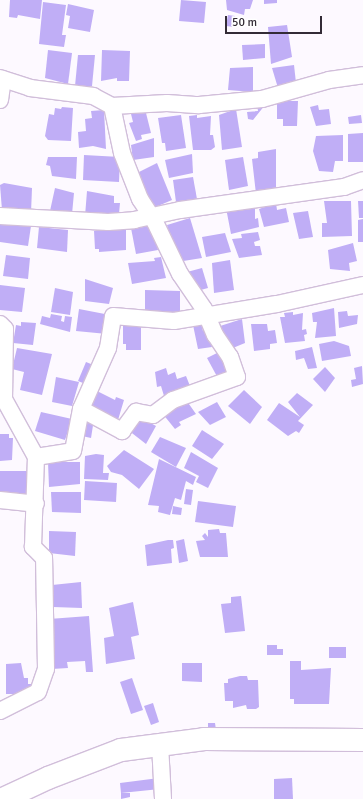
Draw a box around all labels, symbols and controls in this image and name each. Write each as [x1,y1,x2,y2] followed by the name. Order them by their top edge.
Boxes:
[227,8,324,34] scale bar
[232,15,257,30] text: 50 m

